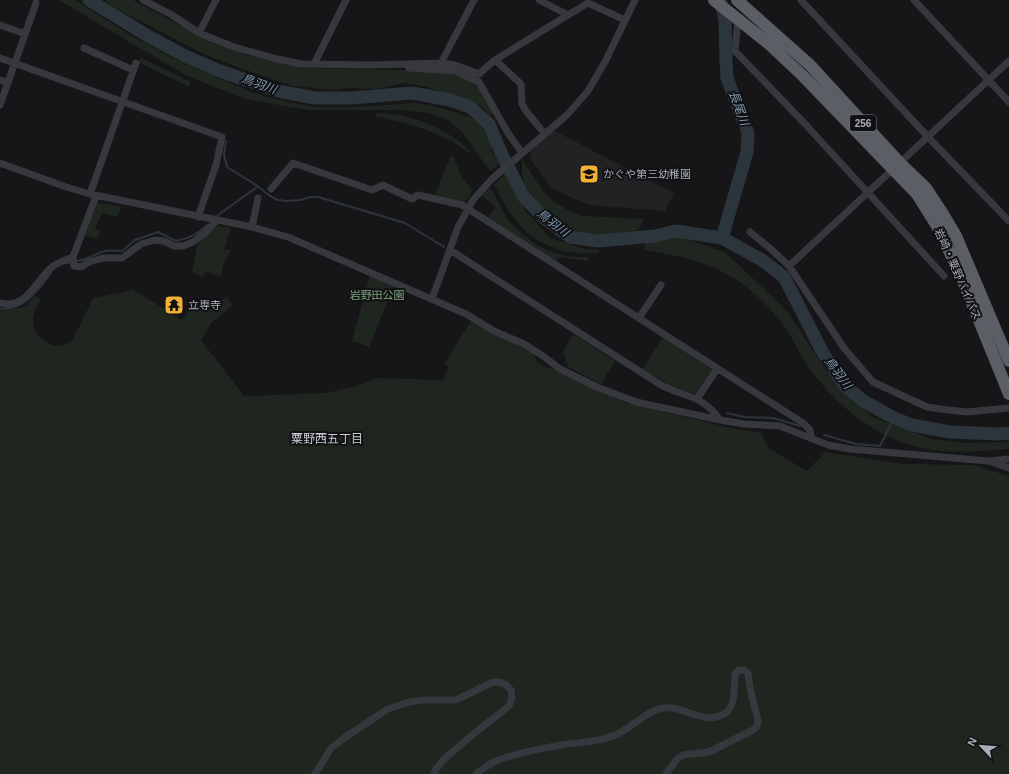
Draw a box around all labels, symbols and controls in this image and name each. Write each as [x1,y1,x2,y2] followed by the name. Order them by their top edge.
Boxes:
[240,71,280,97] water label: 鳥羽川
[726,89,752,129] water label: 長尾川
[850,115,876,131] road number: 256
[578,163,600,185] school or university icon: かぐや第三幼稚園
[603,168,691,180] place label: かぐや第三幼稚園
[535,206,573,241] water label: 鳥羽川
[932,226,984,322] street label: 岩崎・粟野バイパス
[350,289,405,301] park label: 岩野田公園
[163,294,185,316] temple icon: 立専寺
[188,299,221,311] place label: 立専寺
[822,354,856,393] water label: 鳥羽川
[291,432,363,446] district label: 粟野西五丁目
[961,726,1001,766] north arrow
[965,735,979,748] text: N

